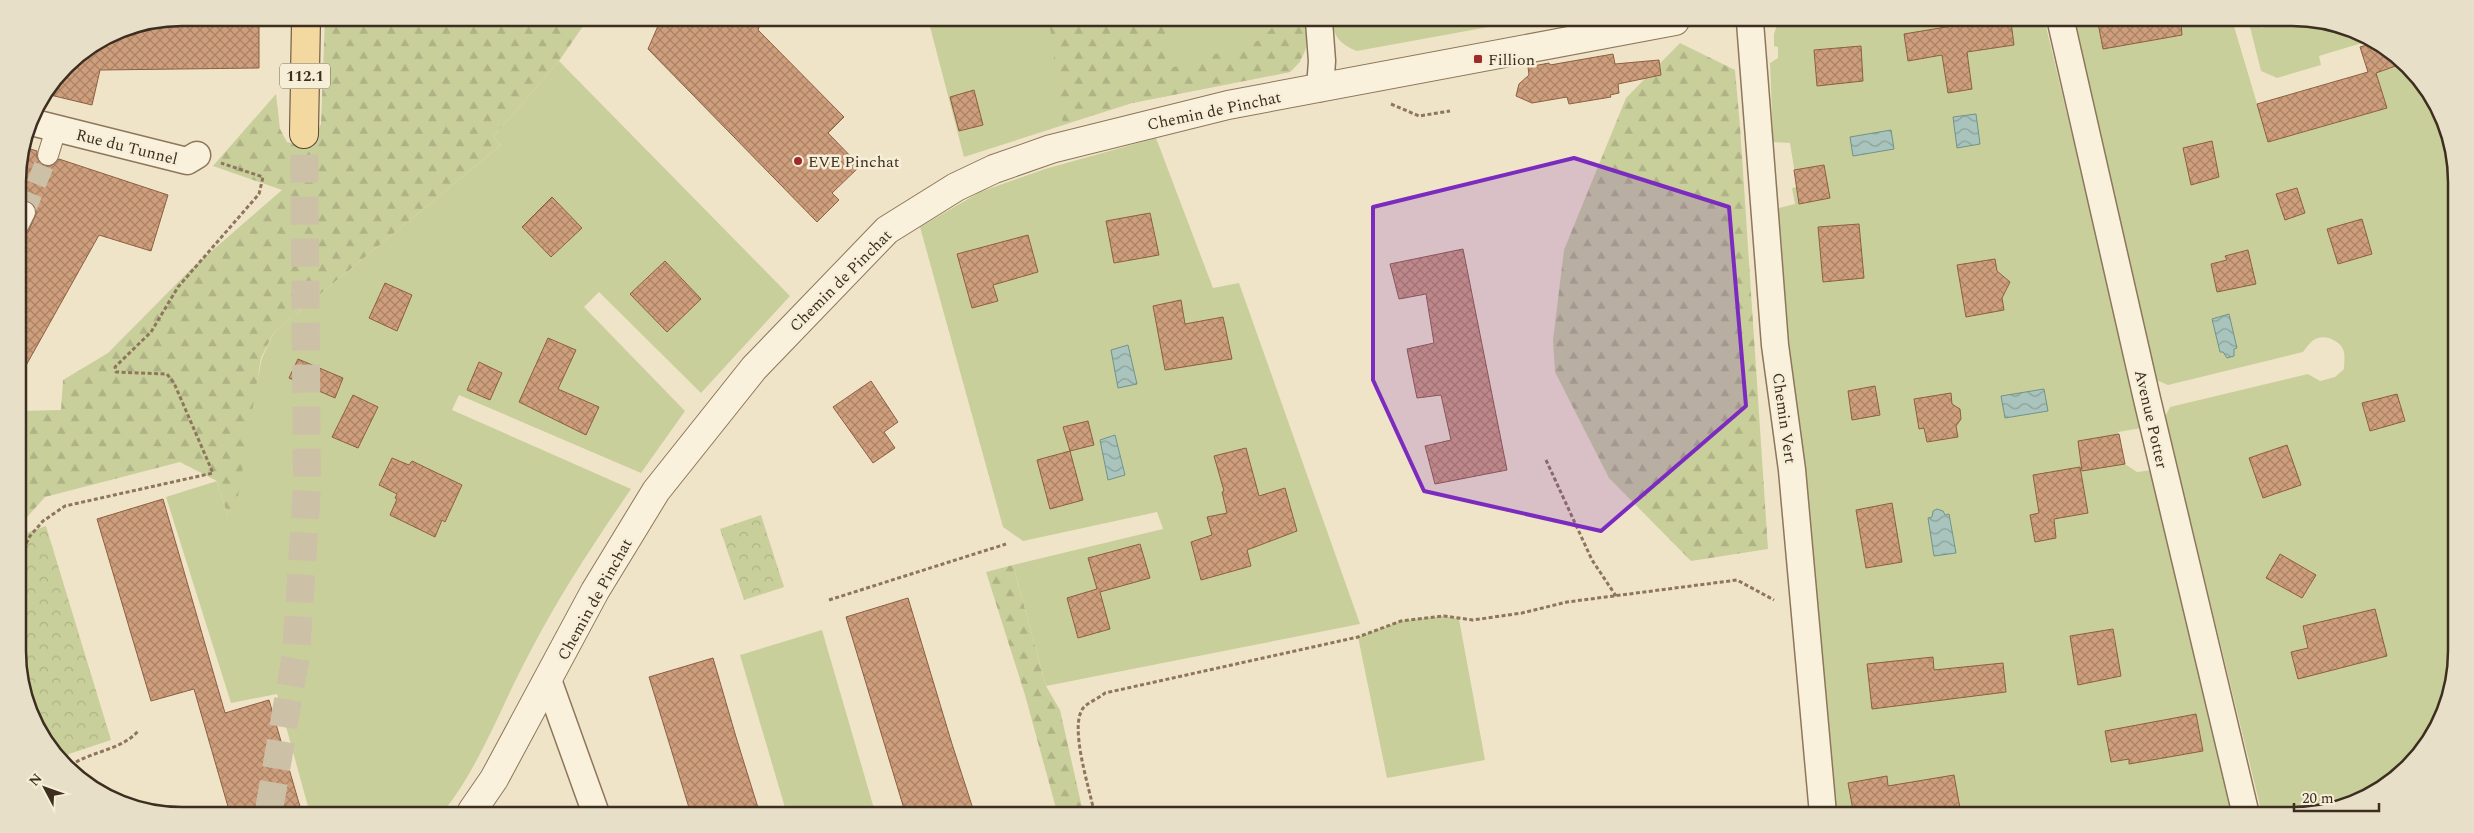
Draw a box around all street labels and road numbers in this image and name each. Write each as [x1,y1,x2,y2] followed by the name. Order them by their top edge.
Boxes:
[280,64,330,88] road number: 112.1
[1145,85,1284,137] street label: Chemin de Pinchat
[73,123,180,171] street label: Rue du Tunnel
[784,224,898,337] street label: Chemin de Pinchat
[2128,367,2174,471] street label: Avenue Potter
[1766,371,1802,465] street label: Chemin Vert
[551,534,639,665] street label: Chemin de Pinchat

